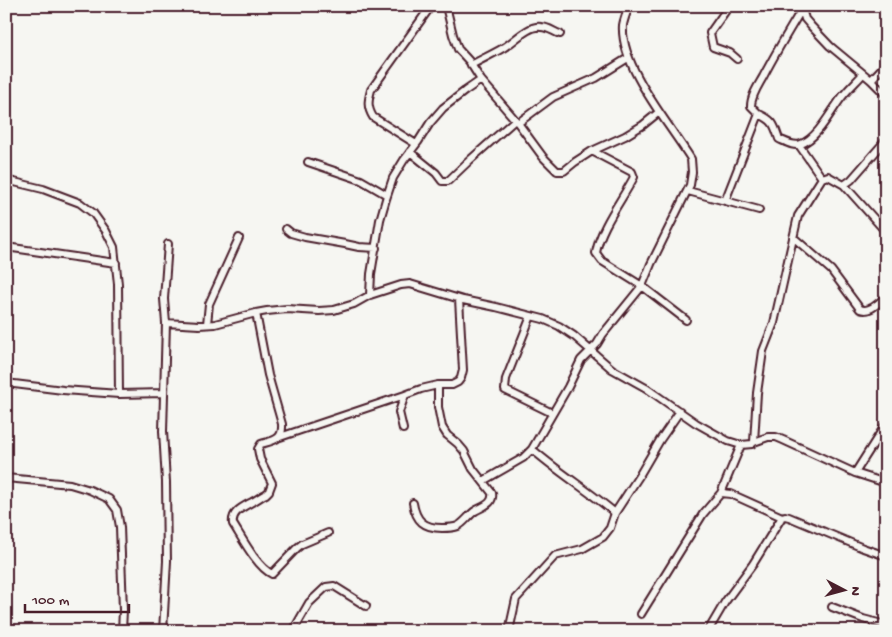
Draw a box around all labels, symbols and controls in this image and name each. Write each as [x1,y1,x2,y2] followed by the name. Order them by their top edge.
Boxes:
[820,564,870,614] north arrow
[25,582,129,614] scale bar
[846,586,863,597] text: N
[31,592,70,610] text: 100 m

